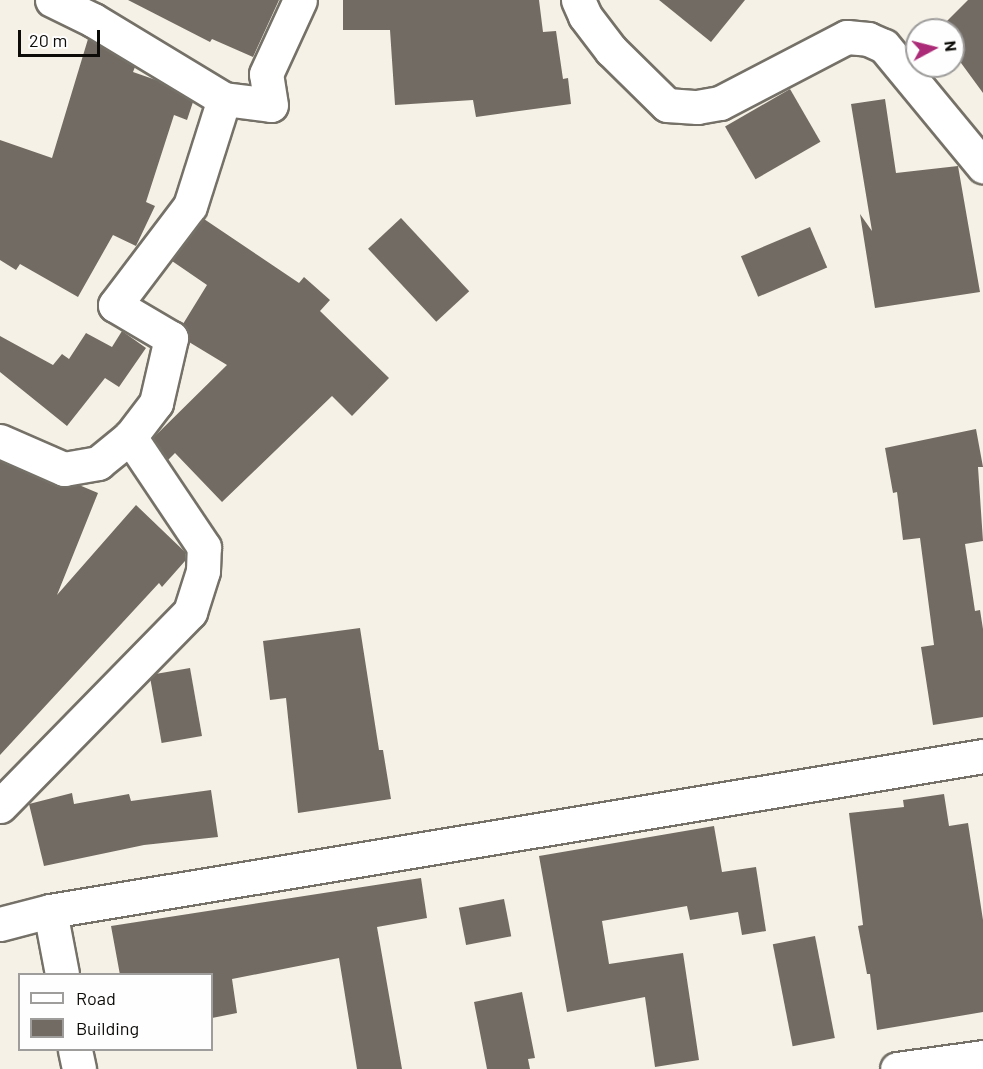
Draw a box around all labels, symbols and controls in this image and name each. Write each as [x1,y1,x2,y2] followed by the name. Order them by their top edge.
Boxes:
[21,18,104,56] scale bar
[905,18,965,78] north arrow
[29,29,67,51] text: 20 m
[941,40,961,52] text: N
[18,973,213,1051] legend
[76,987,116,1009] text: Road
[76,1017,139,1039] text: Building

